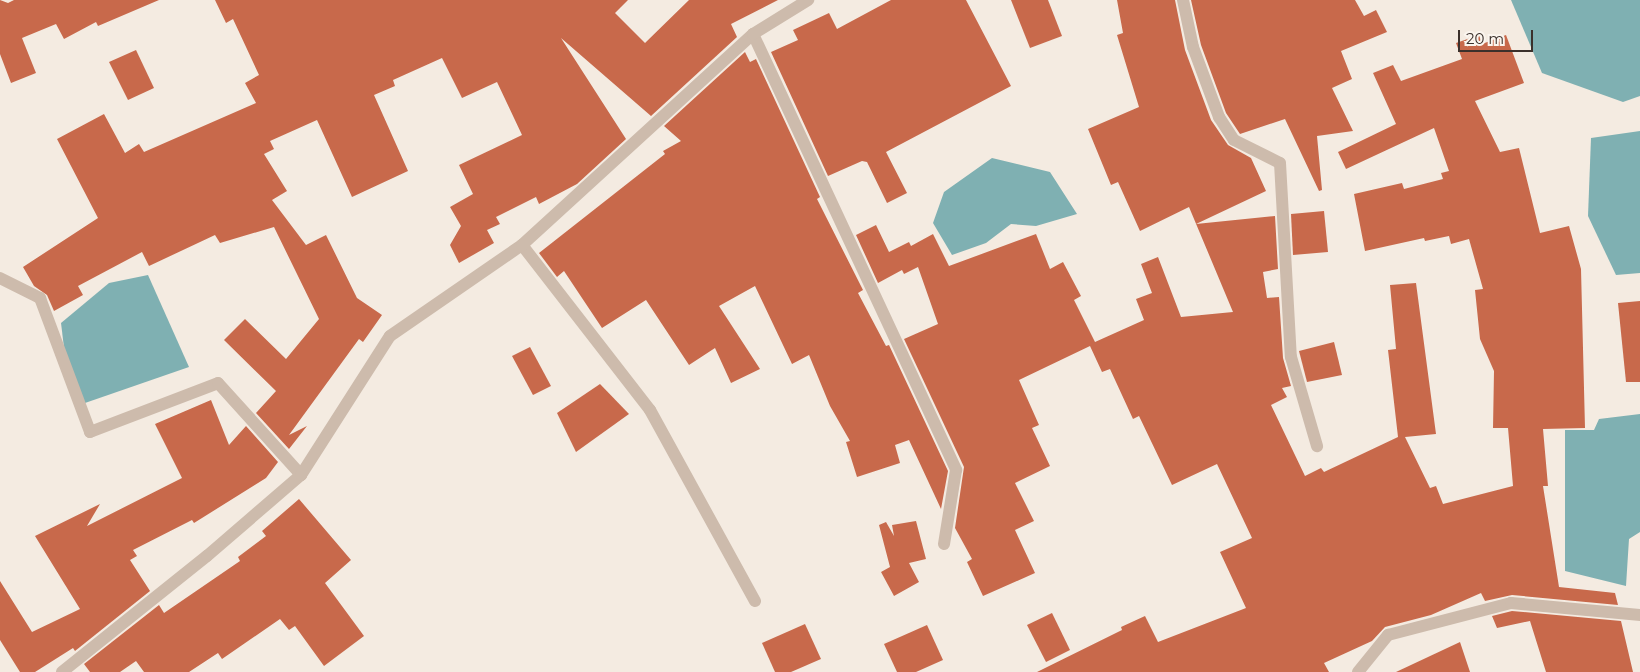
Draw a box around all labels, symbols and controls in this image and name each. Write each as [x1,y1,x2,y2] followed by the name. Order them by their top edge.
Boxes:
[1460,20,1535,52] scale bar
[1466,29,1504,48] text: 20 m

